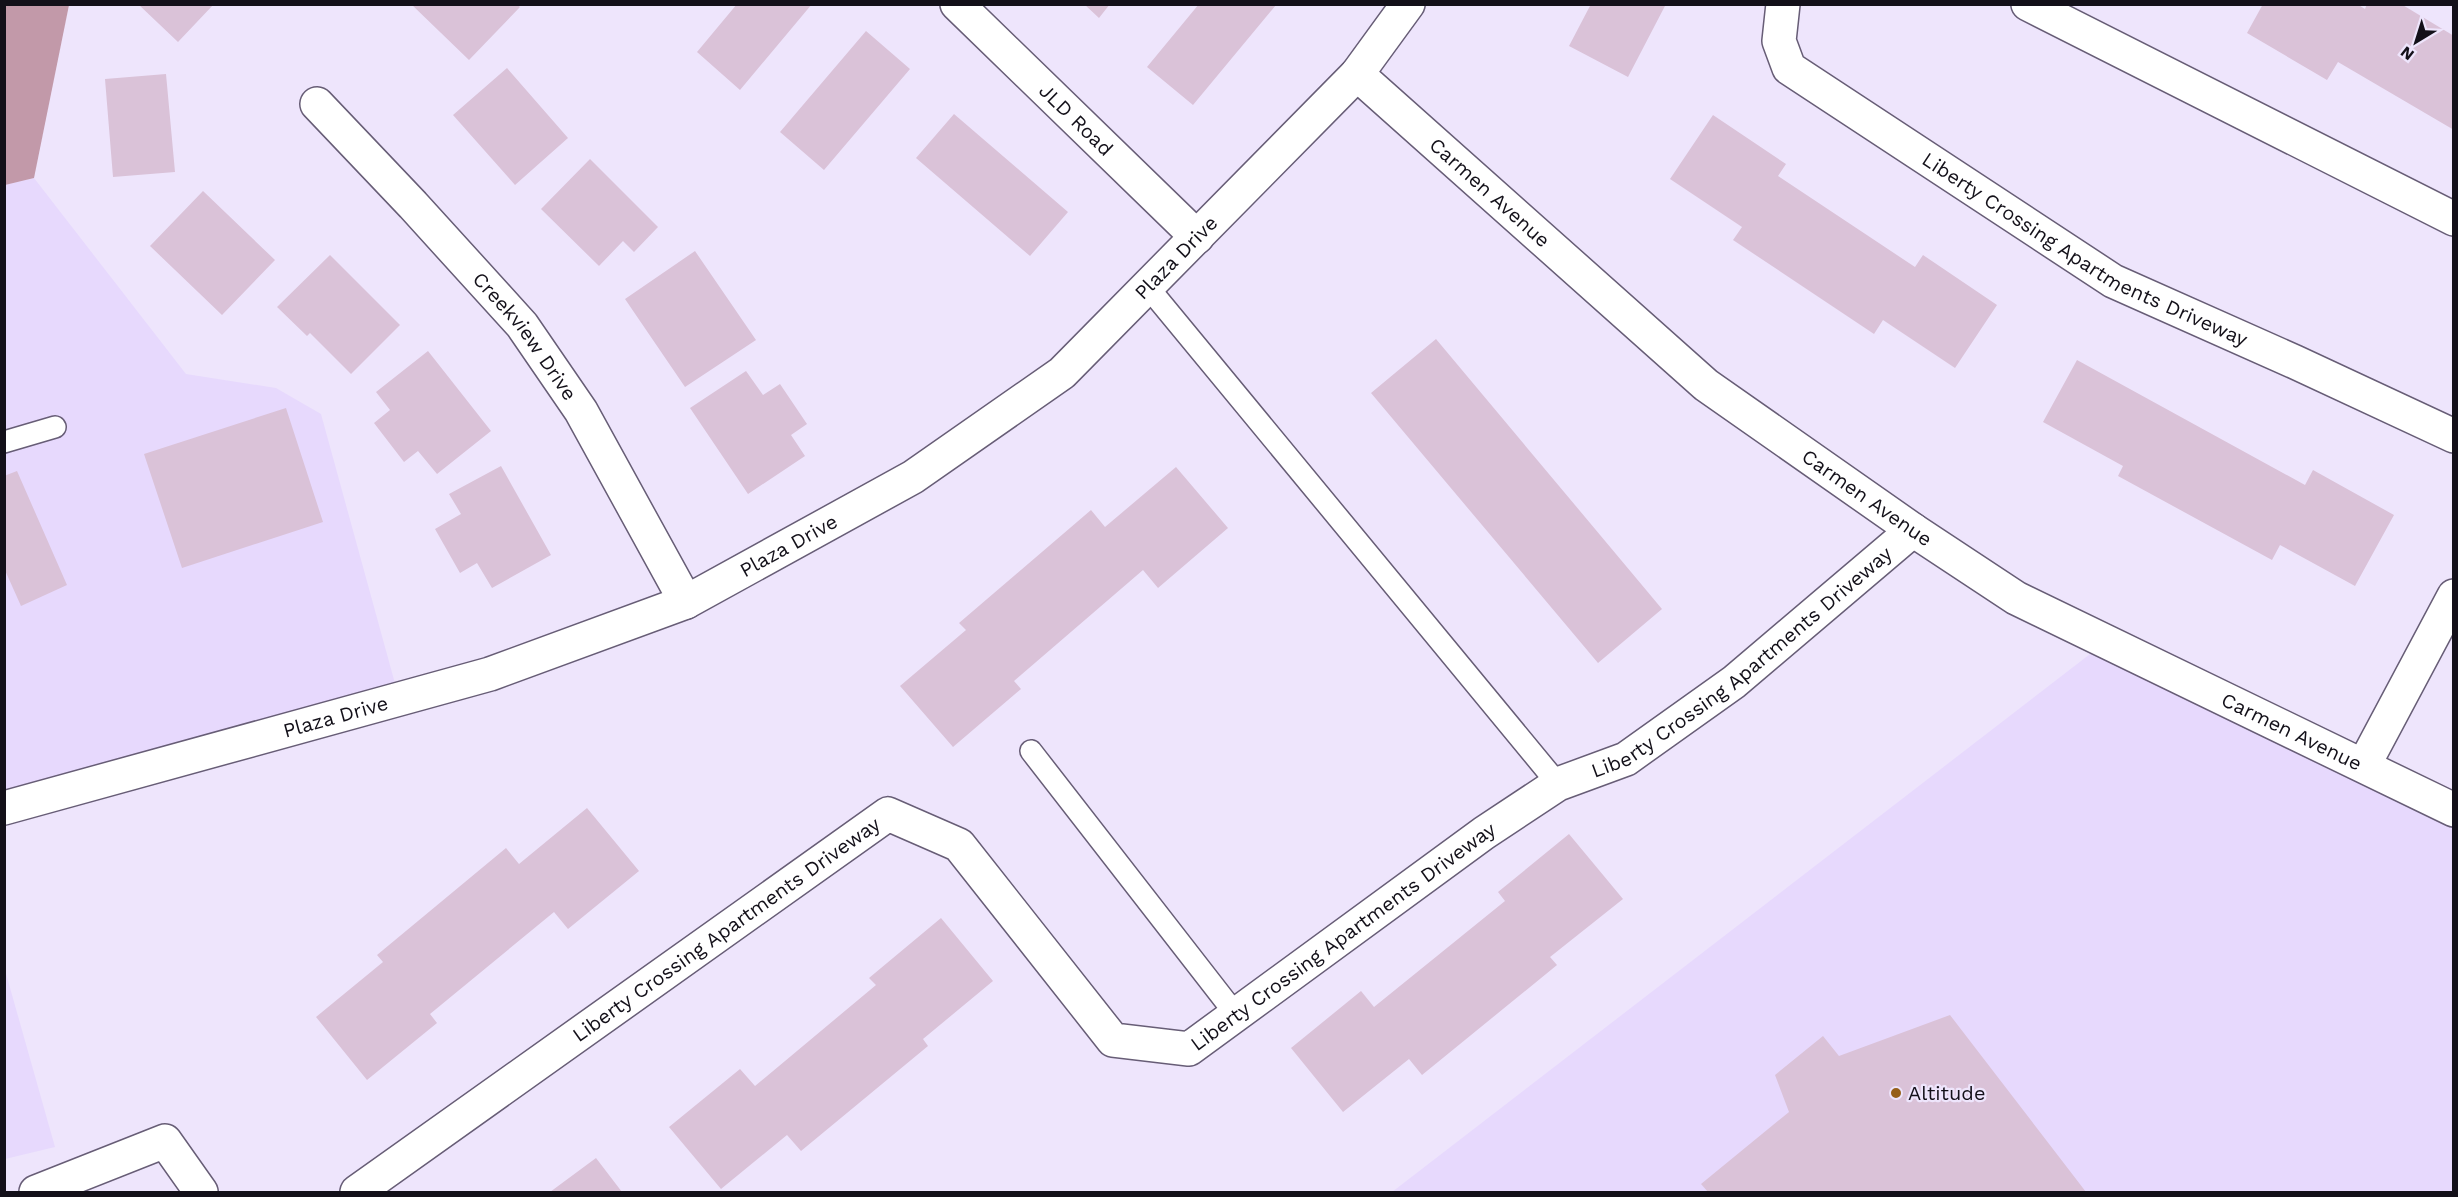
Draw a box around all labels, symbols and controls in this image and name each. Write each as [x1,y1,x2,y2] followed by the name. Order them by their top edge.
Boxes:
[2386,12,2446,72] north arrow
[2397,42,2418,65] text: N
[1034,78,1118,161] street label: JLD Road
[1425,133,1555,252] street label: Carmen Avenue
[1918,147,2252,352] street label: Liberty Crossing Apartments Driveway
[1130,211,1222,304] street label: Plaza Drive
[468,267,582,405] street label: Creekview Drive
[1797,444,1937,551] street label: Carmen Avenue
[736,509,842,582] street label: Plaza Drive
[1588,541,1897,783] street label: Liberty Crossing Apartments Driveway
[2218,687,2366,776] street label: Carmen Avenue
[280,691,391,742] street label: Plaza Drive
[568,811,885,1047] street label: Liberty Crossing Apartments Driveway
[1186,817,1500,1056] street label: Liberty Crossing Apartments Driveway
[1908,1081,1985,1105] place label: Altitude
[1889,1086,1903,1100] marker: Altitude

